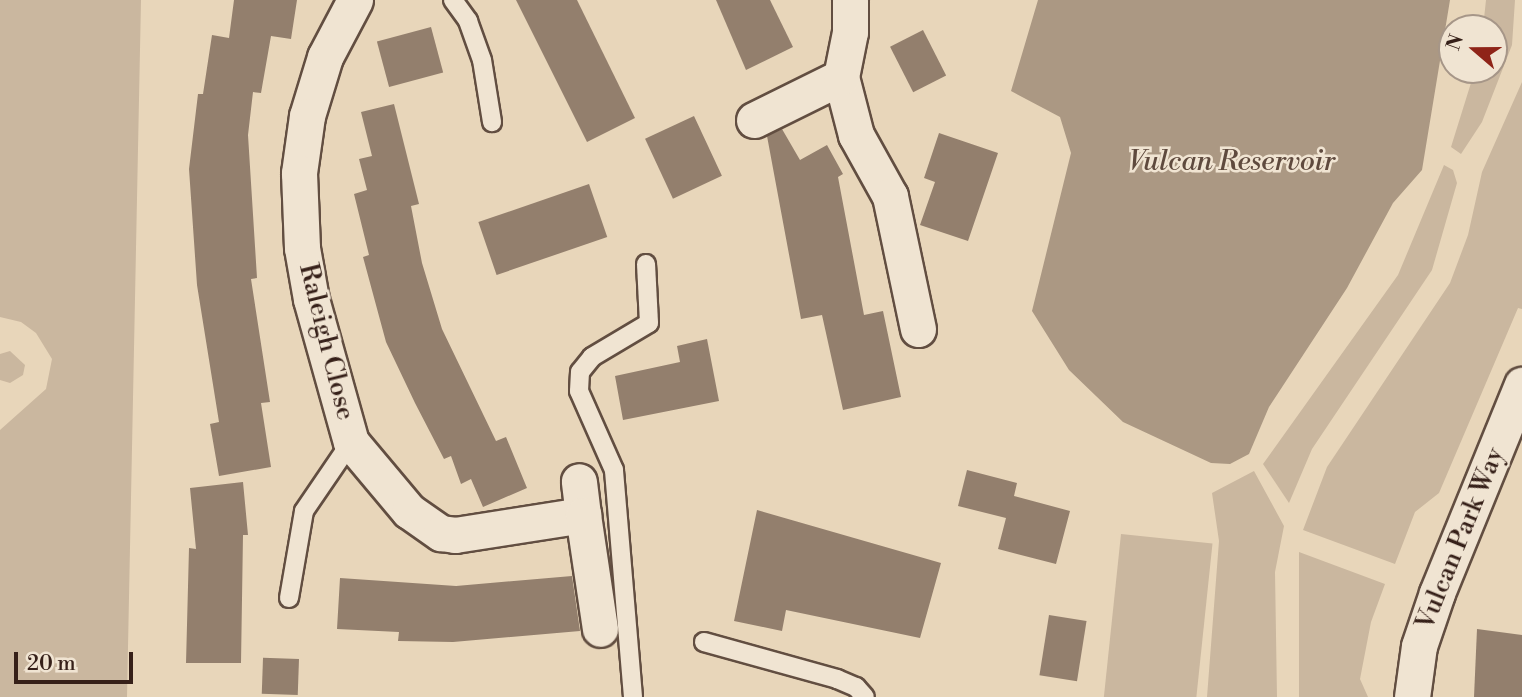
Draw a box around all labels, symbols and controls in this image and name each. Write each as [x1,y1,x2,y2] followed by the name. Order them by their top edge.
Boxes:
[1438,14,1508,84] north arrow
[1441,31,1469,54] text: N
[1129,145,1335,179] water label: Vulcan Reservoir
[291,261,361,423] street label: Raleigh Close
[1410,443,1512,635] street label: Vulcan Park Way
[18,638,136,682] scale bar
[27,651,76,677] text: 20 m

